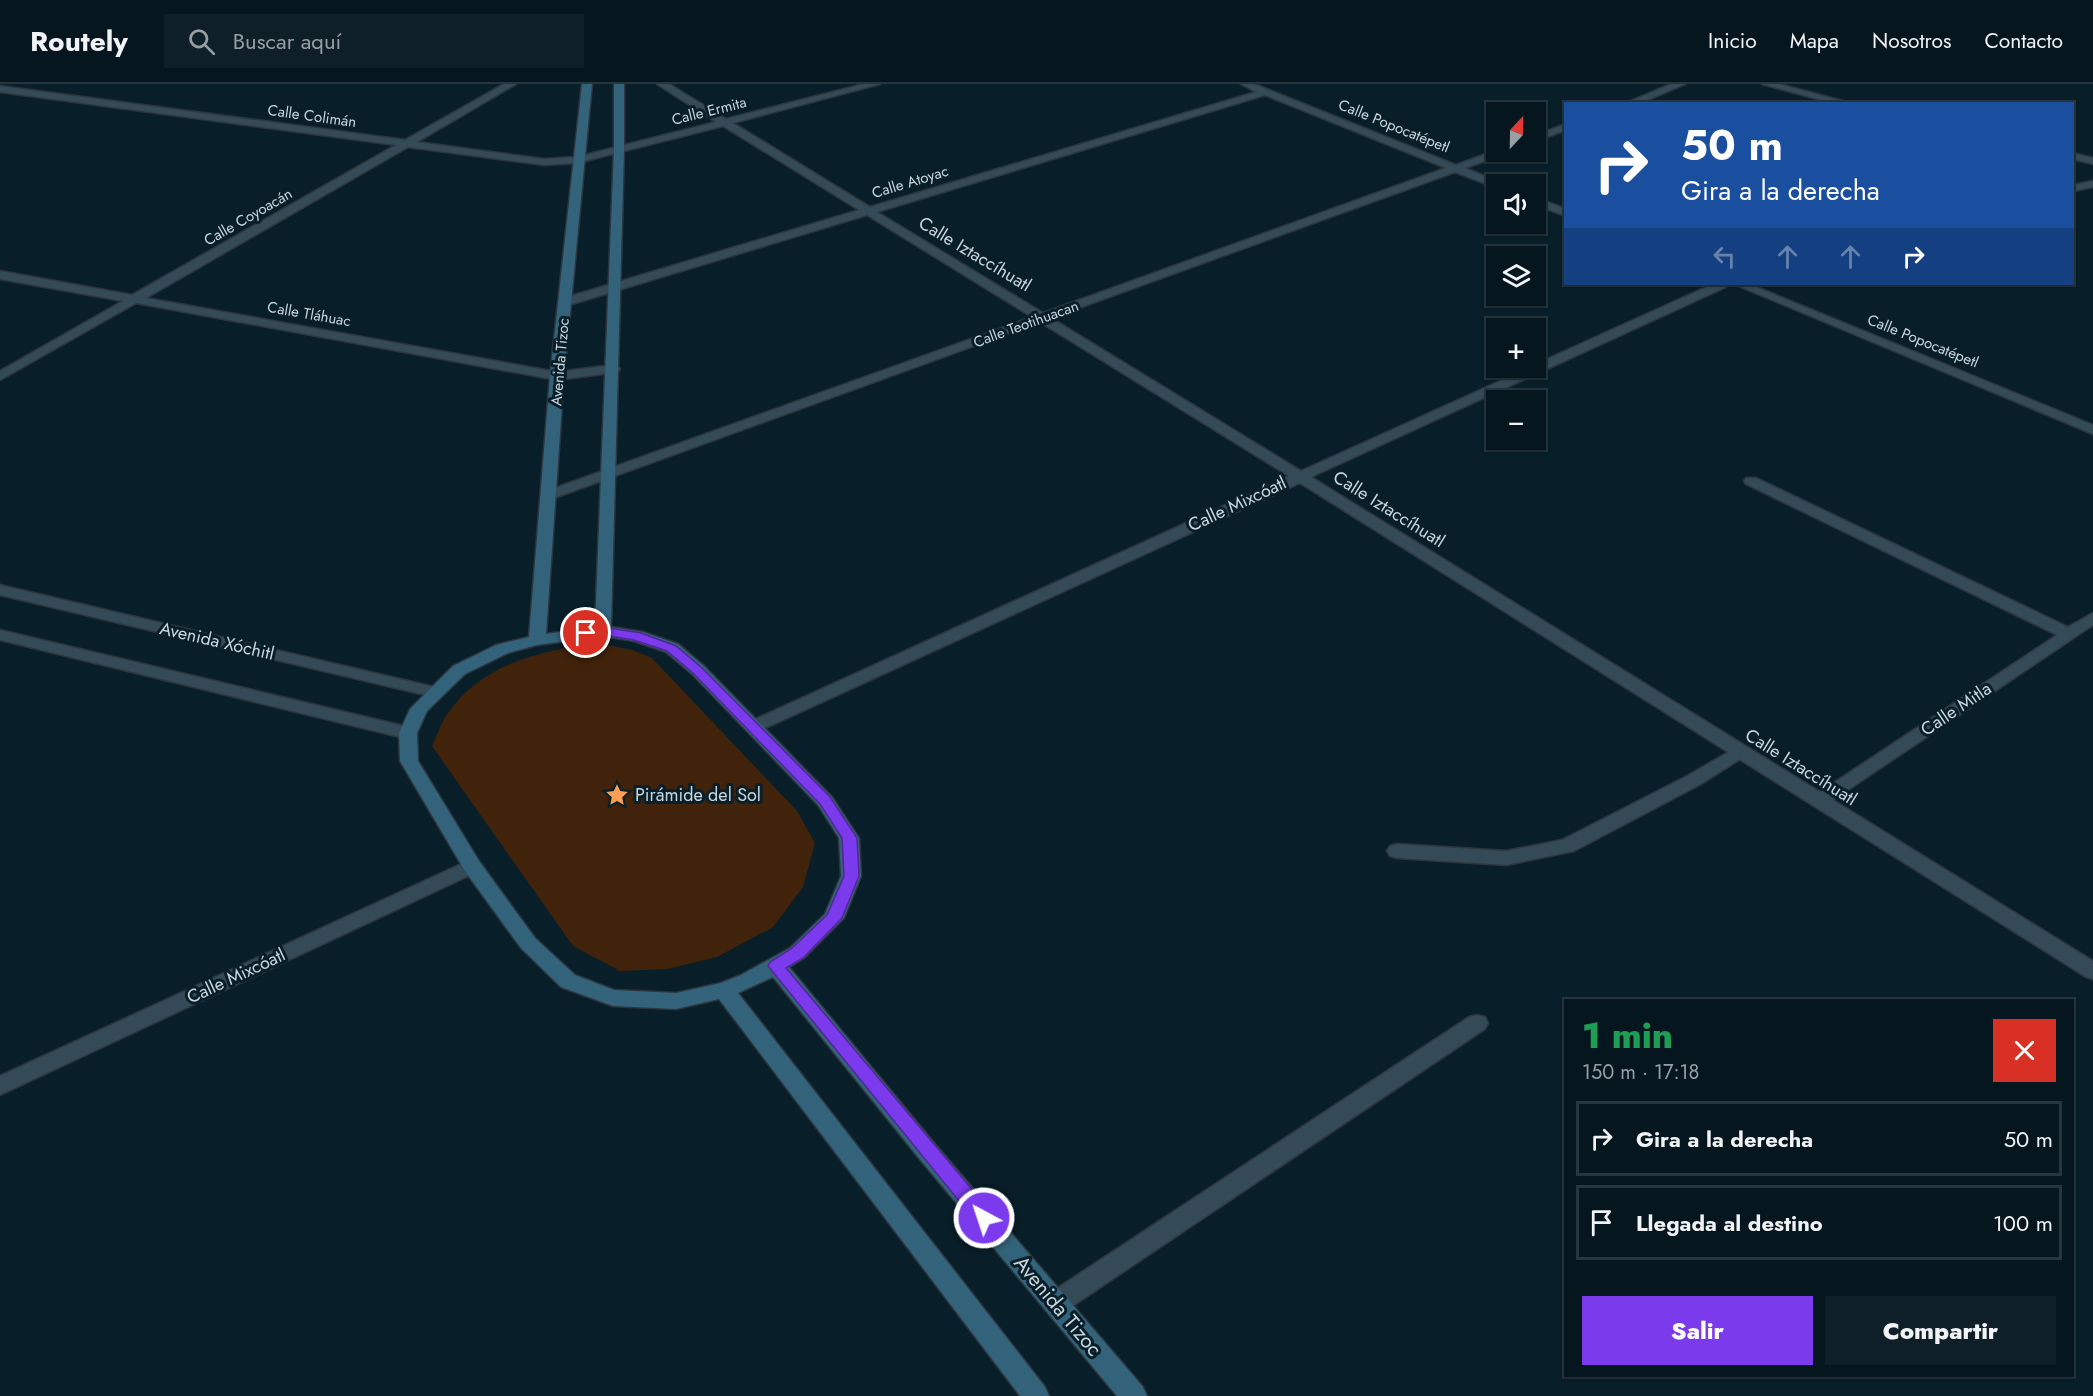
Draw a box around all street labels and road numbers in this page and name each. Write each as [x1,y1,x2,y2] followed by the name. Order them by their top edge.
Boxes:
[669,91,749,131] street label: Calle Ermita
[1335,94,1453,158] street label: Calle Popocatépetl
[266,99,358,133] street label: Calle Colimán
[869,160,951,204] street label: Calle Atoyac
[200,183,296,251] street label: Calle Coyoacán
[914,210,1036,298] street label: Calle Iztaccíhuatl
[970,295,1082,353] street label: Calle Teotihuacan
[266,296,352,332] street label: Calle Tláhuac
[1864,309,1982,373] street label: Calle Popocatépetl
[545,317,575,407] street label: Avenida Tizoc
[1328,464,1450,554] street label: Calle Iztaccíhuatl
[1183,470,1291,538] street label: Calle Mixcóatl
[157,615,277,667] street label: Avenida Xóchitl
[1915,676,1997,742] street label: Calle Mitla
[1740,722,1862,812] street label: Calle Iztaccíhuatl
[182,942,290,1010] street label: Calle Mixcóatl
[1007,1249,1109,1363] street label: Avenida Tizoc

